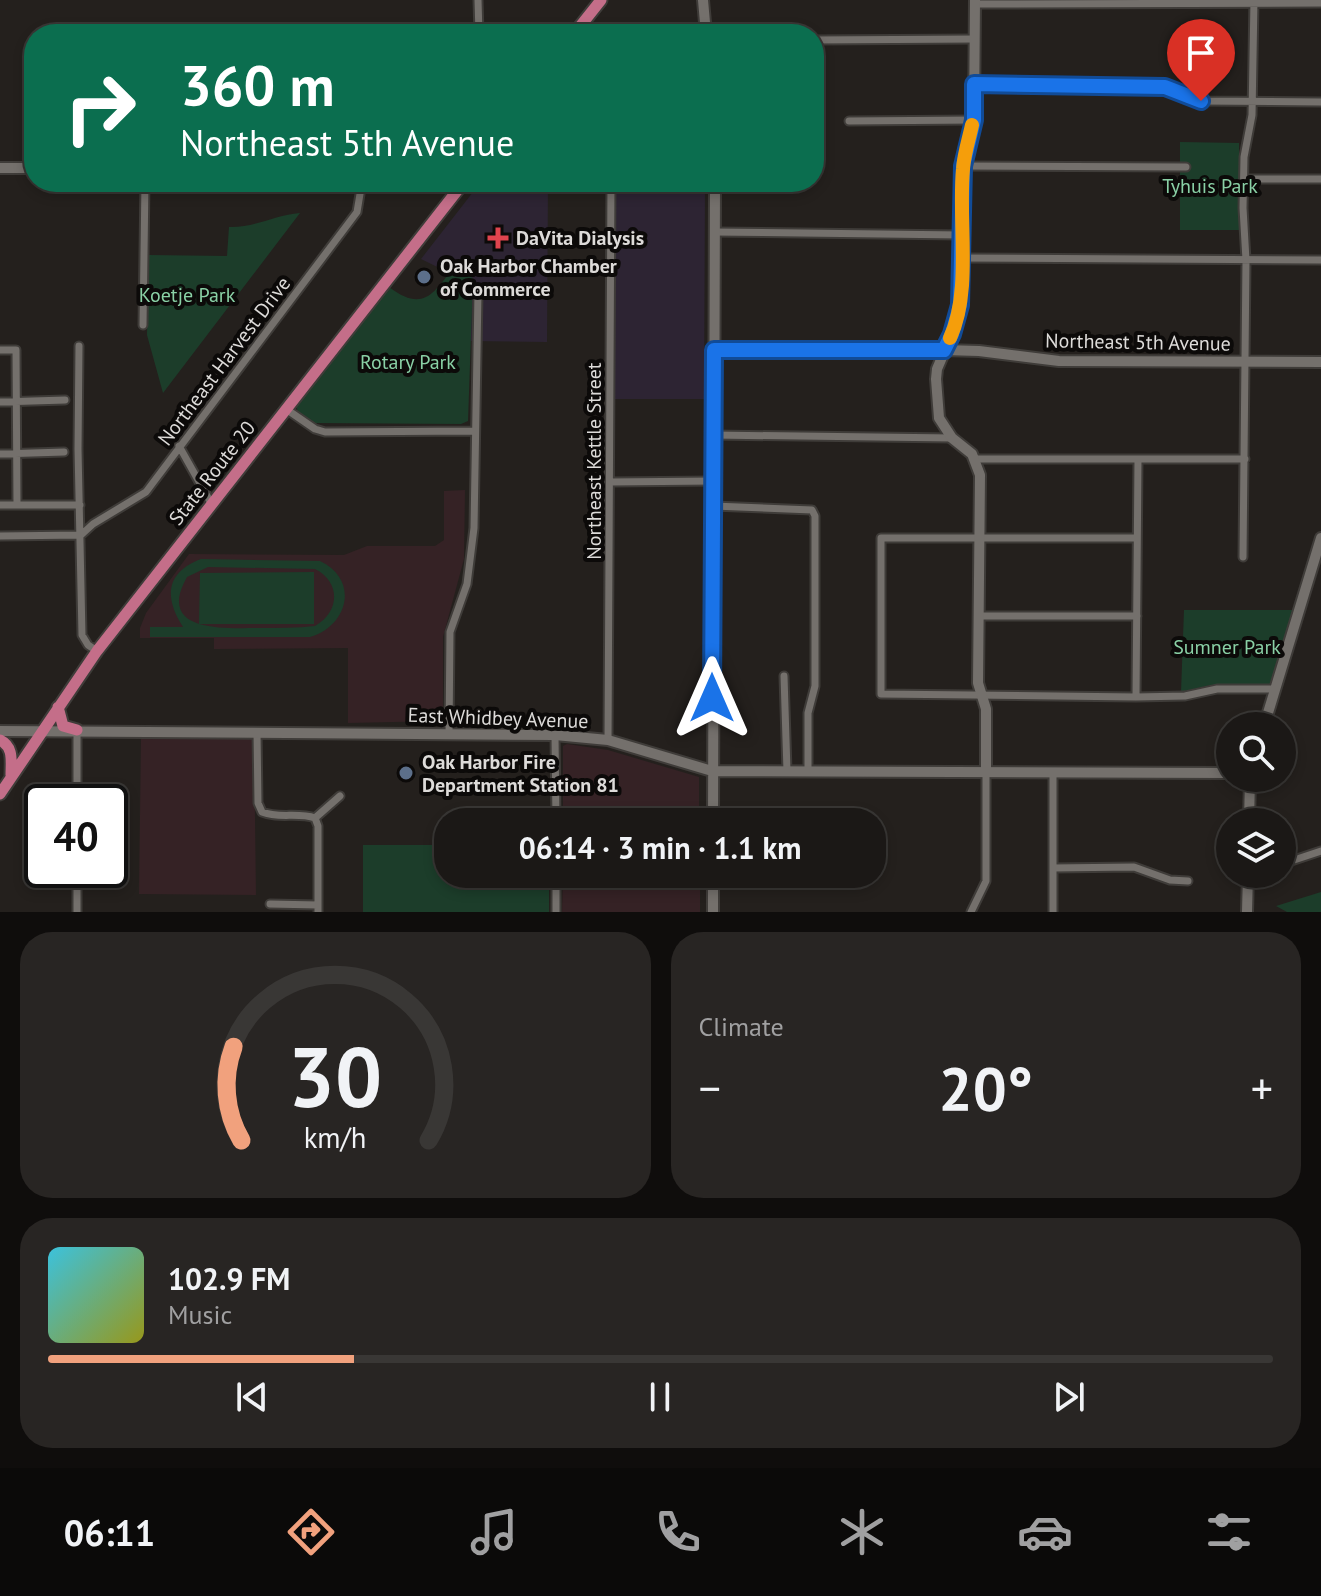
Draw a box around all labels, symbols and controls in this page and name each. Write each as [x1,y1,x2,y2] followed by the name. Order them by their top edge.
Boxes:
[1167,19,1235,101] pin
[1179,31,1223,75] icon: arrive
[180,49,335,121] text: 360 m
[48,56,152,160] icon: right
[180,119,514,166] text: Northeast 5th Avenue
[1162,173,1258,199] park label: Tyhuis Park
[516,225,644,251] place label: DaVita Dialysis
[487,227,509,249] marker: DaVita Dialysis
[440,253,617,302] place label: Oak Harbor Chamber of Commerce
[415,268,433,286] marker: Oak Harbor Chamber of Commerce
[152,271,296,451] street label: Northeast Harvest Drive
[139,282,236,308] park label: Koetje Park
[1045,327,1231,357] street label: Northeast 5th Avenue
[360,349,456,375] park label: Rotary Park
[581,362,607,560] street label: Northeast Kettle Street
[163,415,261,531] street label: State Route 20
[1173,634,1281,660] park label: Sumner Park
[670,656,754,740] position arrow
[407,702,589,734] street label: East Whidbey Avenue
[1216,712,1296,888] map controls
[1216,712,1296,792] button: search
[422,749,619,798] place label: Oak Harbor Fire Department Station 81
[397,764,415,782] marker: Oak Harbor Fire Department Station 81
[24,784,128,888] speed limit sign: 40
[1216,808,1296,888] button: layers
[519,828,801,867] text: 06:14 · 3 min · 1.1 km
[699,1010,784,1043] text: Climate
[288,1022,382,1130] text: 30
[939,1049,1033,1127] text: 20°
[699,1059,721,1116] text: −
[1251,1059,1273,1116] text: +
[304,1119,367,1156] text: km/h
[168,1259,290,1298] text: 102.9 FM
[168,1298,232,1331] text: Music
[230,1375,274,1419] icon: previous
[638,1375,682,1419] icon: pause
[1047,1375,1091,1419] icon: next
[283,1504,339,1560] icon: directions
[466,1504,522,1560] icon: music
[650,1504,706,1560] icon: phone
[834,1504,890,1560] icon: climate
[1017,1504,1073,1560] icon: car
[1201,1504,1257,1560] icon: filters
[64,1509,155,1556] text: 06:11

